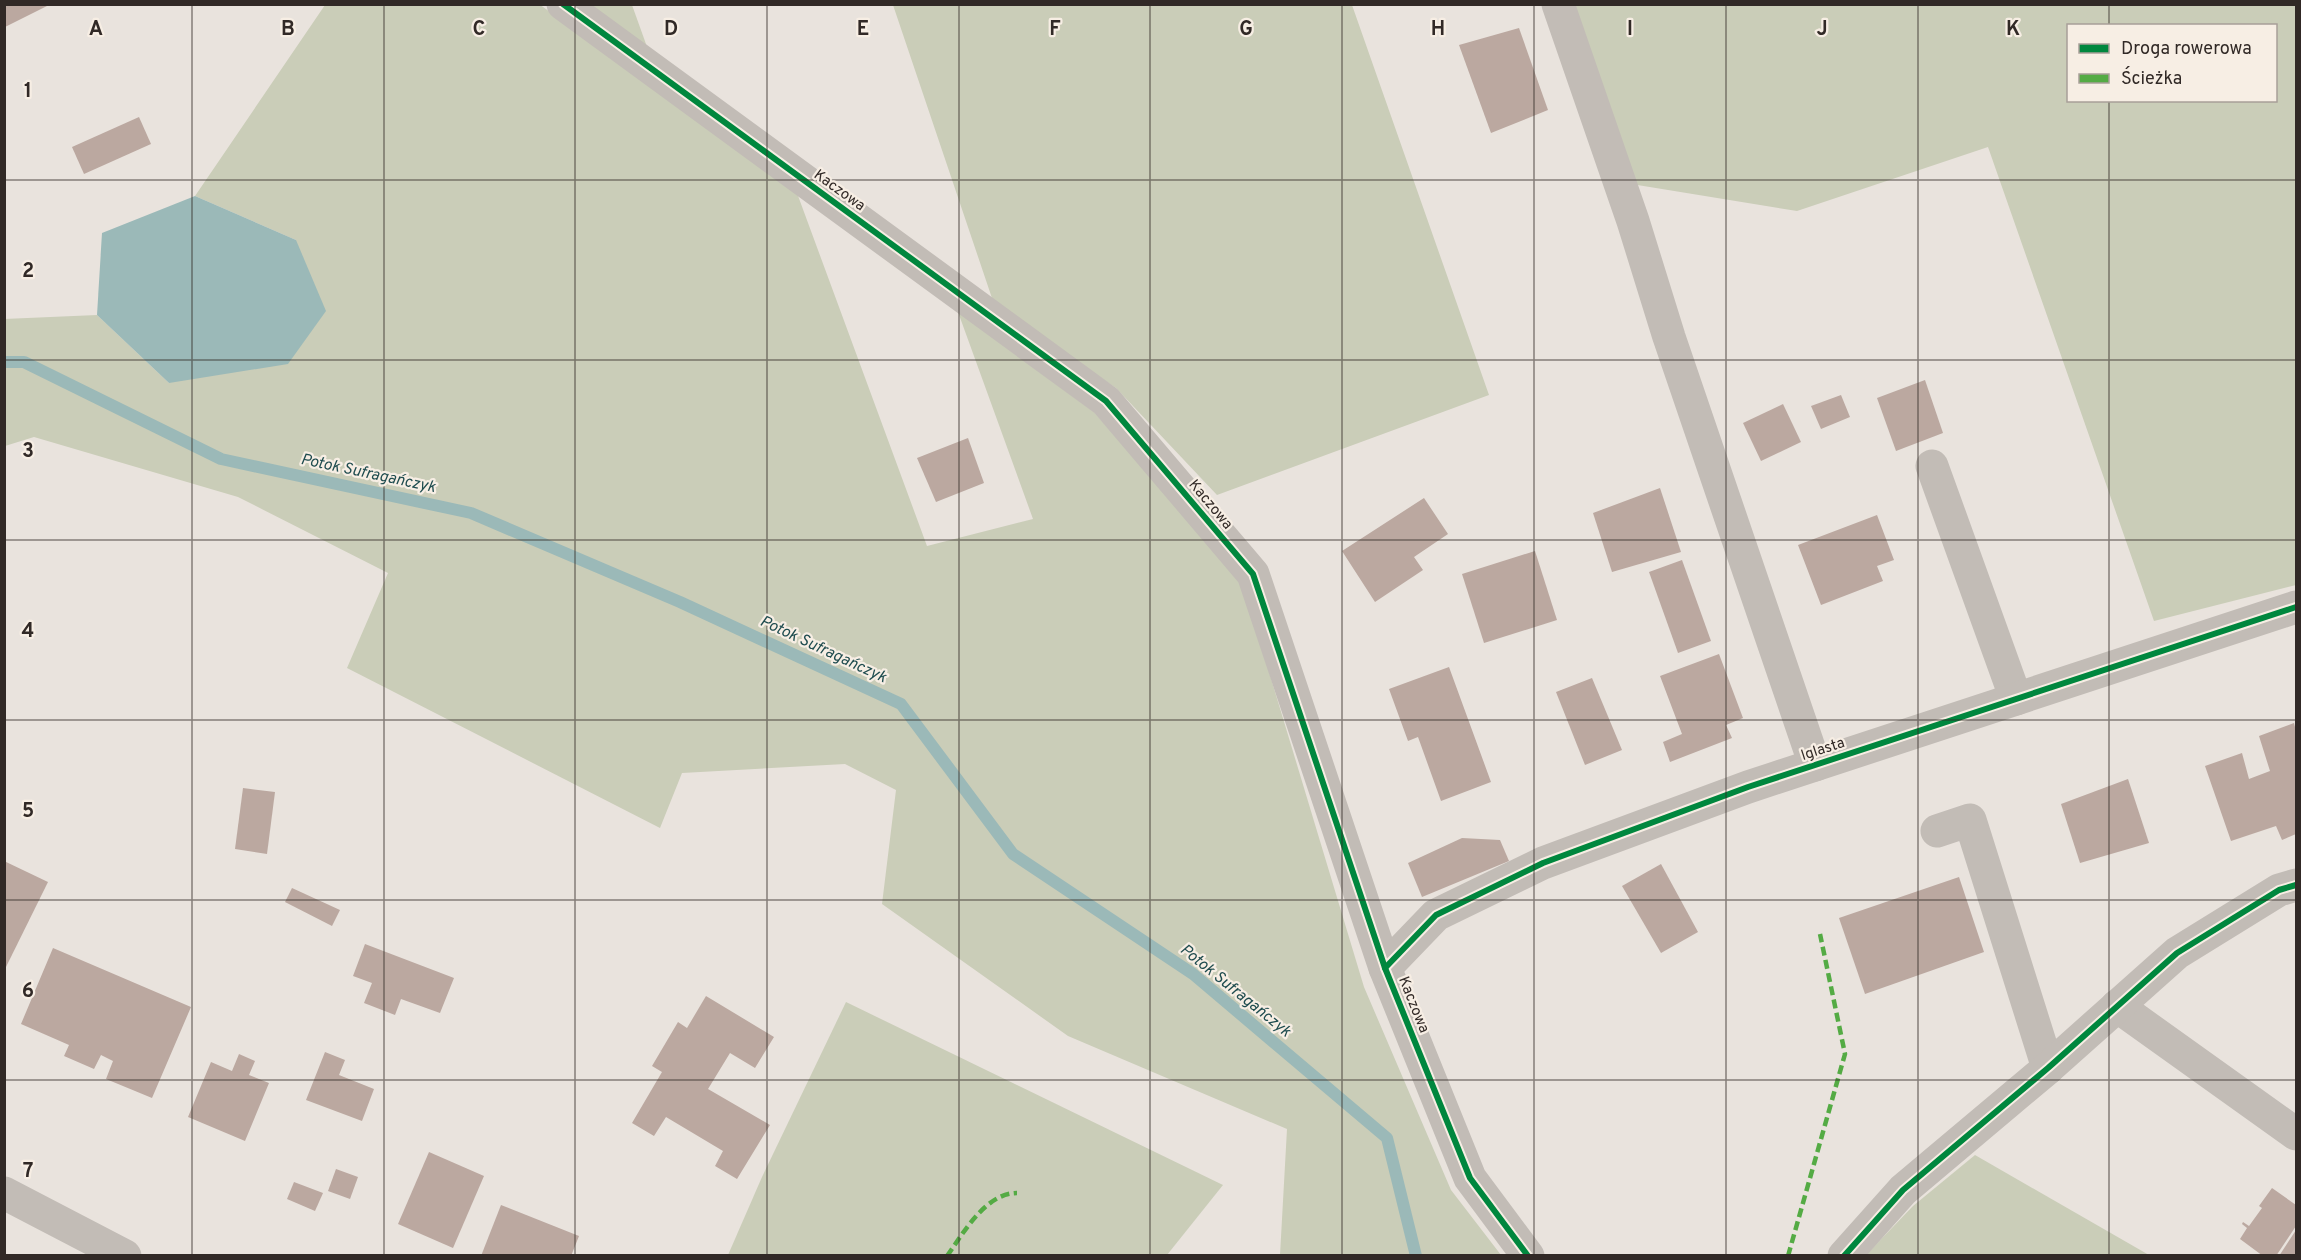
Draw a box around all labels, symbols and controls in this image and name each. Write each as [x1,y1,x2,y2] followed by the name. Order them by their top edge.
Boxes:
[89,17,103,43] text: A
[281,17,295,43] text: B
[473,17,485,43] text: C
[664,17,678,43] text: D
[857,17,869,43] text: E
[1049,17,1061,43] text: F
[1239,17,1253,43] text: G
[1431,17,1445,43] text: H
[1627,17,1633,43] text: I
[1816,17,1828,43] text: J
[2006,17,2020,43] text: K
[2067,24,2277,102] legend
[2121,38,2252,61] text: Droga rowerowa
[2121,66,2182,91] text: Ścieżka
[24,79,32,105] text: 1
[809,166,869,216] street label: Kaczowa
[22,259,34,285] text: 2
[22,439,34,465] text: 3
[299,450,438,498] water label: Potok Sufragańczyk
[1184,476,1236,534] street label: Kaczowa
[757,612,890,688] water label: Potok Sufragańczyk
[22,619,34,645] text: 4
[1799,734,1847,766] street label: Iglasta
[22,799,34,825] text: 5
[1175,940,1295,1043] water label: Potok Sufragańczyk
[1393,974,1433,1036] street label: Kaczowa
[22,979,34,1005] text: 6
[23,1159,33,1185] text: 7

